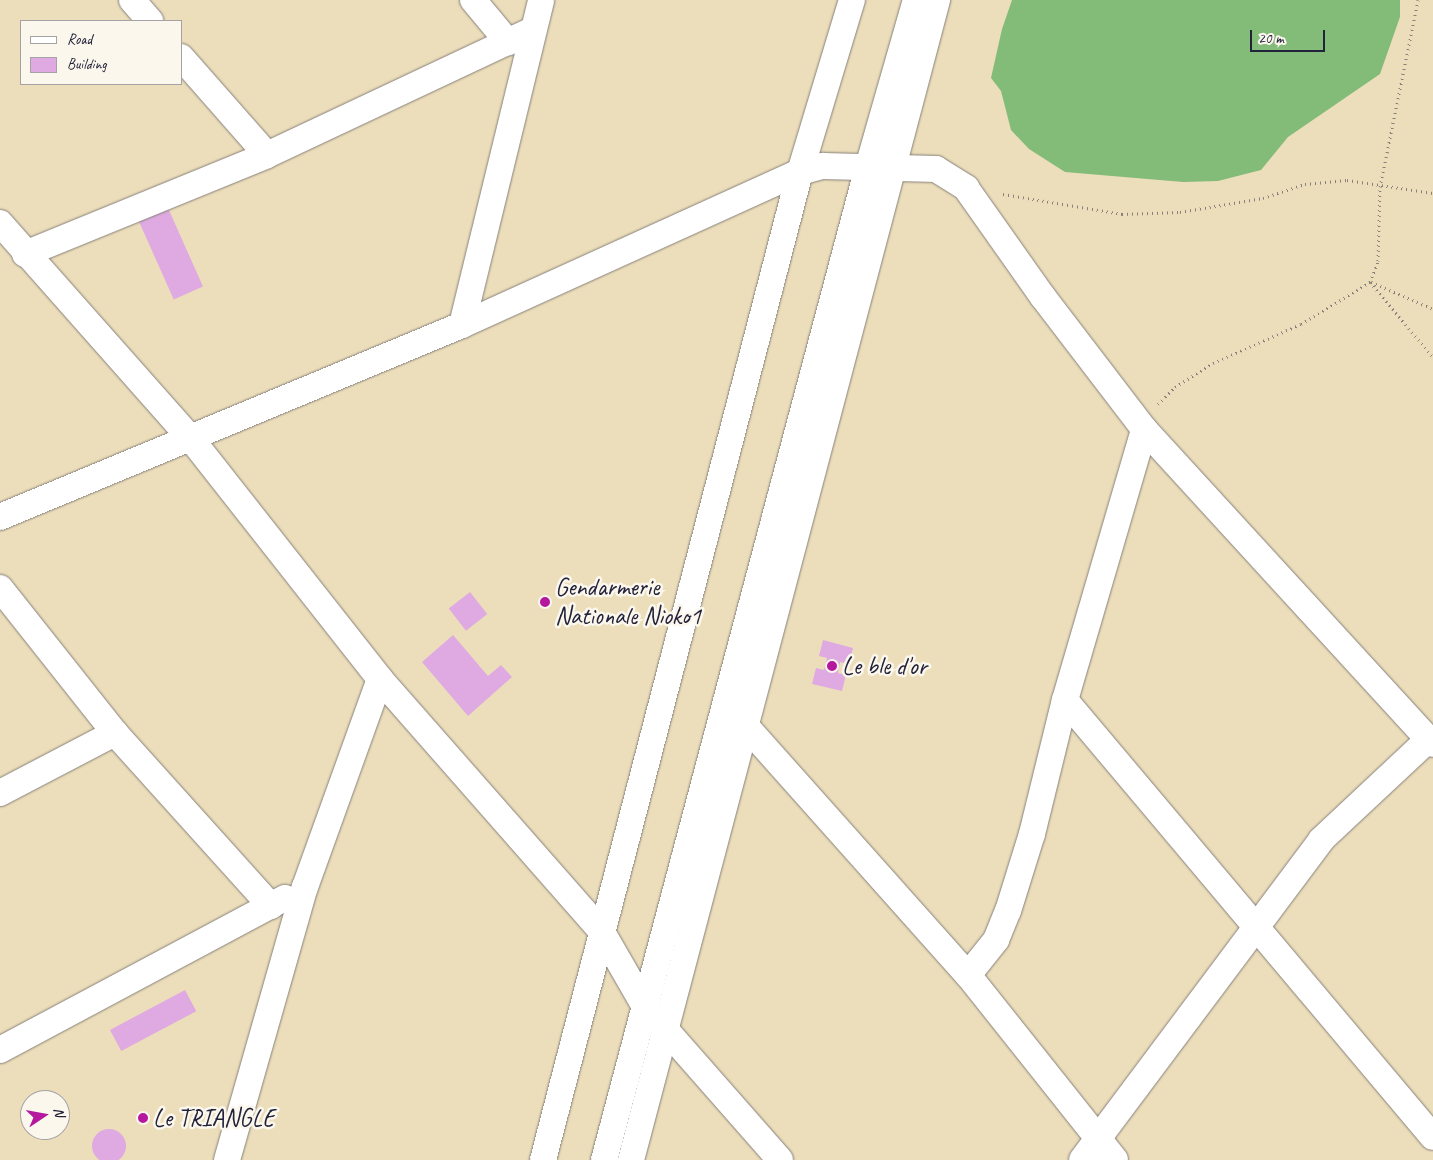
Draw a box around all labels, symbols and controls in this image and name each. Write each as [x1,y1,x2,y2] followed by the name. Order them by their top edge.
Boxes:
[20,20,182,85] legend
[1253,20,1328,52] scale bar
[1258,29,1284,48] text: 20 m
[67,30,92,49] text: Road
[67,55,106,74] text: Building
[555,573,701,632] place label: Gendarmerie Nationale Nioko1
[539,596,551,608] marker: Gendarmerie Nationale Nioko1
[842,651,927,681] place label: Le ble d'or
[826,660,838,672] marker: Le ble d'or
[20,1090,70,1140] north arrow
[153,1103,273,1133] place label: Le TRIANGLE
[50,1106,68,1118] text: N
[137,1112,149,1124] marker: Le TRIANGLE

